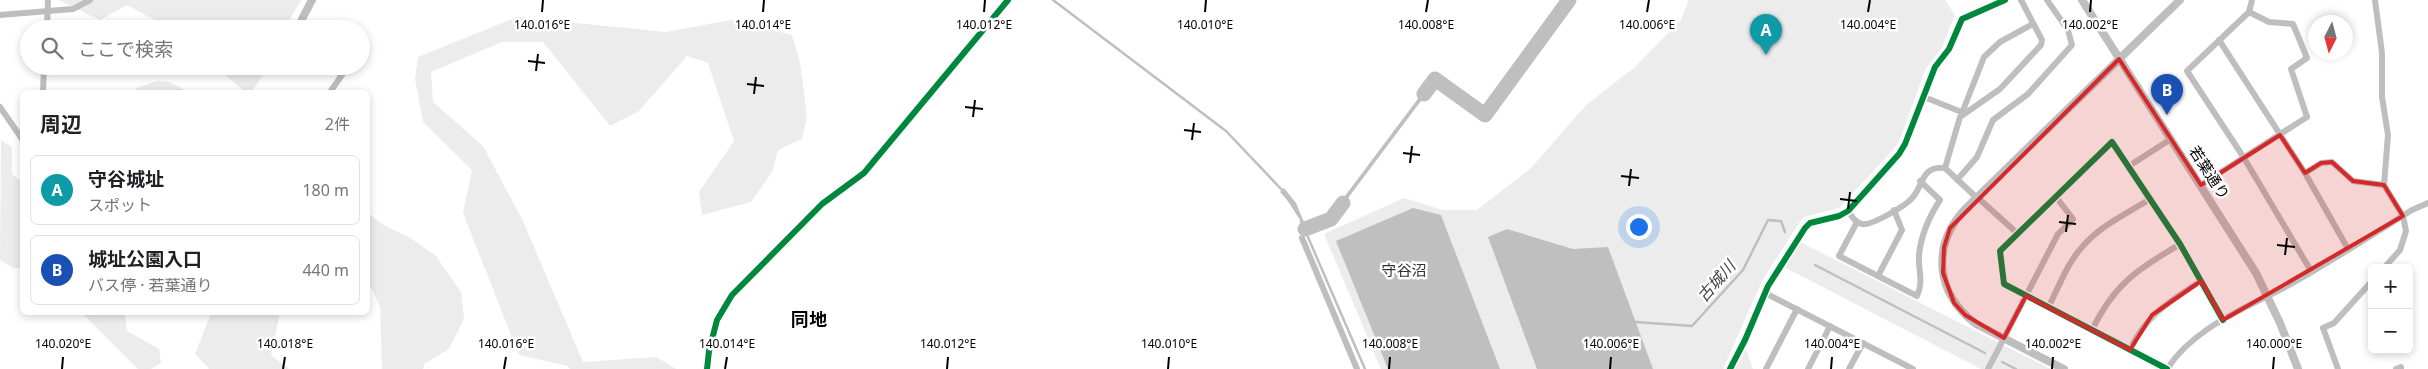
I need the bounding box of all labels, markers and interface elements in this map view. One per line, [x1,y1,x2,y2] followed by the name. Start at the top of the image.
[1750,14,1782,55] pin: A
[2308,15,2353,60] north arrow
[514,16,570,33] text: 140.016°E
[735,16,791,33] text: 140.014°E
[956,16,1012,33] text: 140.012°E
[1177,16,1233,33] text: 140.010°E
[1398,16,1454,33] text: 140.008°E
[1619,16,1675,33] text: 140.006°E
[1840,16,1896,33] text: 140.004°E
[2062,16,2118,33] text: 140.002°E
[20,20,370,75] search box
[38,34,66,62] icon: search
[78,36,173,62] text: ここで検索
[2151,74,2183,115] pin: B
[40,110,82,138] text: 周辺
[325,113,350,135] text: 2件
[2185,142,2235,203] street label: 若葉通り
[88,166,164,192] text: 守谷城址
[51,179,63,201] text: A
[302,179,349,201] text: 180 m
[88,194,152,216] text: スポット
[1626,214,1652,240] your location
[88,246,202,272] text: 城址公園入口
[1692,254,1741,306] water label: 古城川
[52,259,62,281] text: B
[302,259,349,281] text: 440 m
[1381,260,1427,280] park label: 守谷沼
[2368,264,2413,354] map controls
[2368,264,2413,309] button: +
[88,274,213,296] text: バス停 · 若葉通り
[791,307,827,331] district label: 同地
[2368,309,2413,354] button: −
[35,335,91,352] text: 140.020°E
[257,335,313,352] text: 140.018°E
[478,335,534,352] text: 140.016°E
[699,335,755,352] text: 140.014°E
[920,335,976,352] text: 140.012°E
[1141,335,1197,352] text: 140.010°E
[1362,335,1418,352] text: 140.008°E
[1583,335,1639,352] text: 140.006°E
[1804,335,1860,352] text: 140.004°E
[2025,335,2081,352] text: 140.002°E
[2246,335,2302,352] text: 140.000°E

